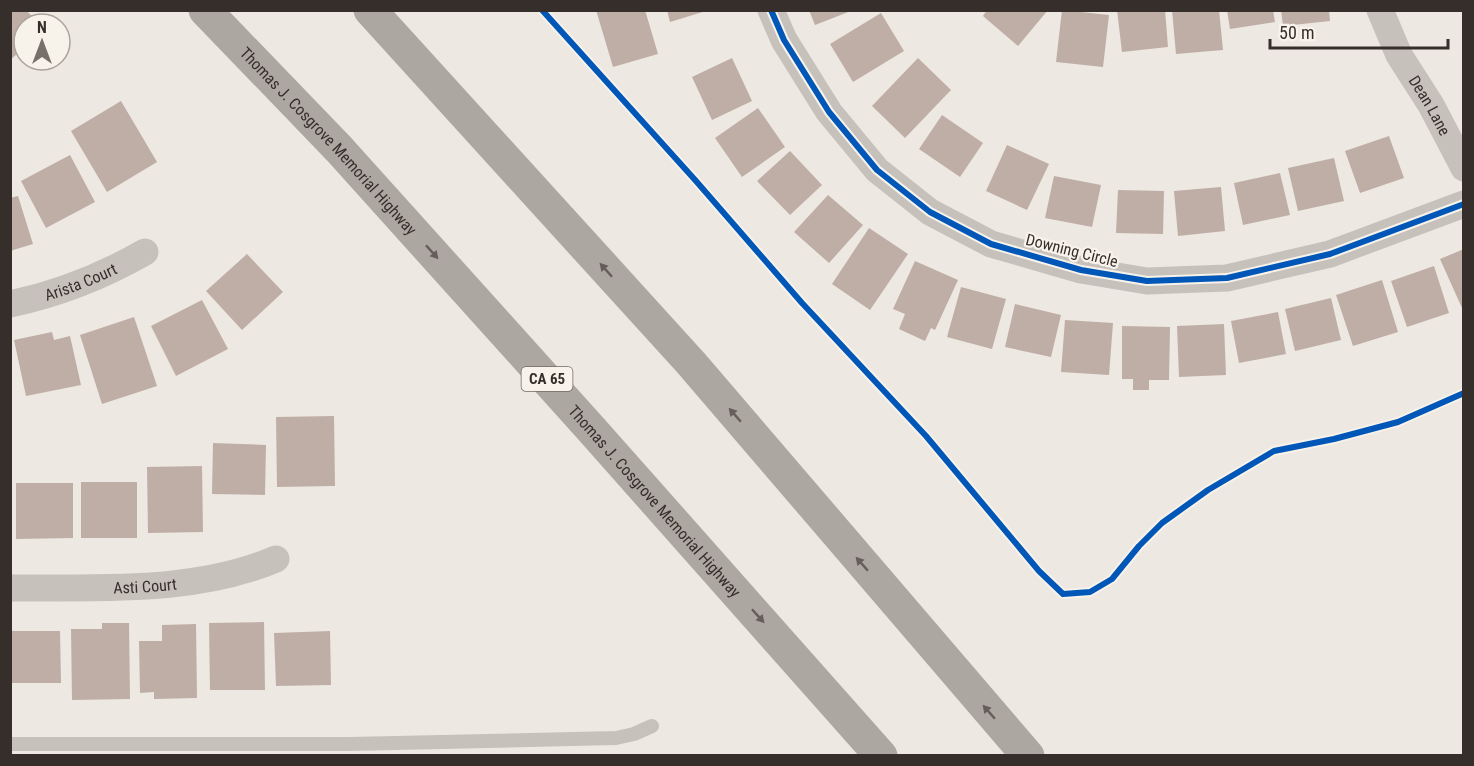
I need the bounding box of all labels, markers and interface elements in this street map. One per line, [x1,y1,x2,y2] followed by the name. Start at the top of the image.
[12,12,72,72] north arrow
[1270,12,1448,50] scale bar
[37,18,47,37] text: N
[1279,22,1314,43] text: 50 m
[236,43,421,239] street label: Thomas J. Cosgrove Memorial Highway
[1405,72,1454,139] street label: Dean Lane
[1024,230,1120,271] street label: Downing Circle
[425,244,438,259] one-way arrow
[42,259,120,305] street label: Arista Court
[600,263,613,278] one-way arrow
[522,367,572,391] road number: CA 65
[564,401,745,601] street label: Thomas J. Cosgrove Memorial Highway
[729,408,742,423] one-way arrow
[856,557,869,572] one-way arrow
[113,575,178,598] street label: Asti Court
[751,609,765,624] one-way arrow
[982,704,996,719] one-way arrow

